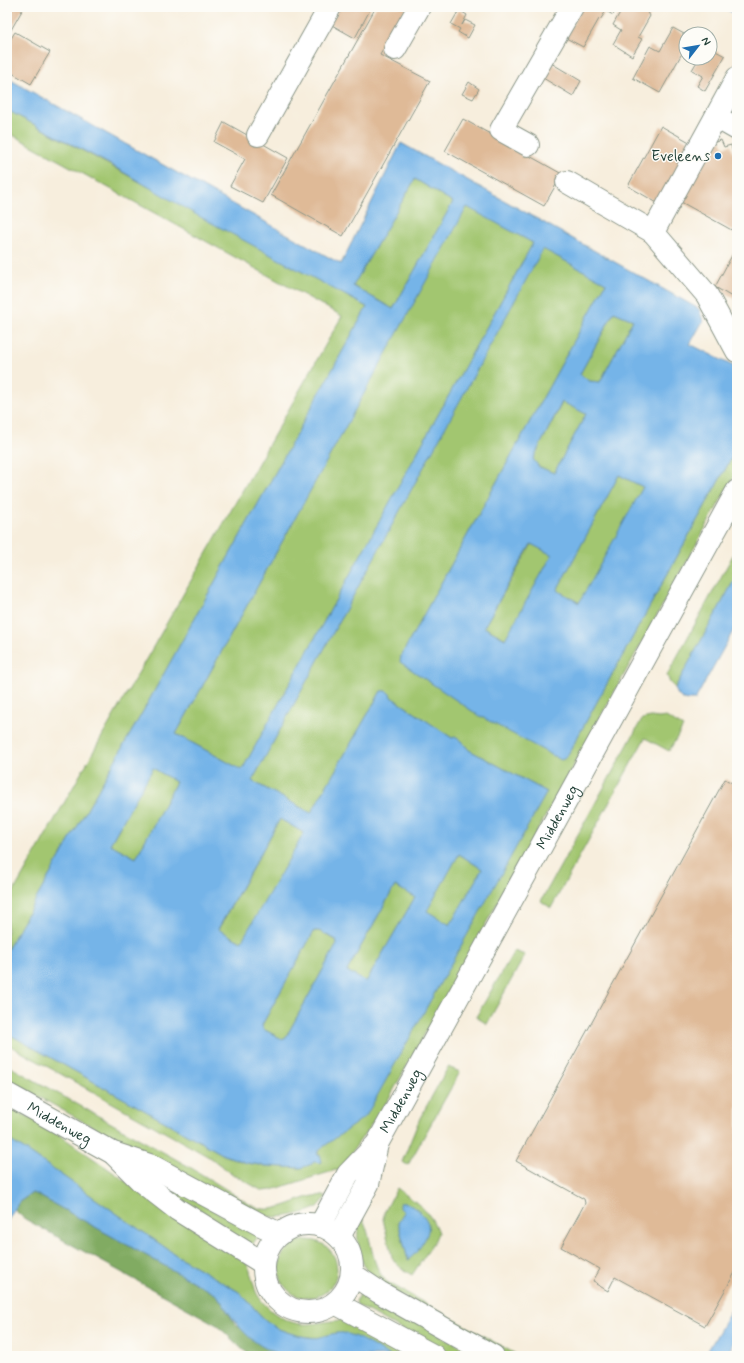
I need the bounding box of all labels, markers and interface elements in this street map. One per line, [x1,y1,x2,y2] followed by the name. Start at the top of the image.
[678,26,718,66] north arrow
[698,35,714,48] text: N
[651,147,710,167] place label: Eveleens
[713,151,723,161] marker: Eveleens
[532,782,585,854] street label: Middenweg
[376,1066,428,1137] street label: Middenweg
[23,1098,95,1151] street label: Middenweg

